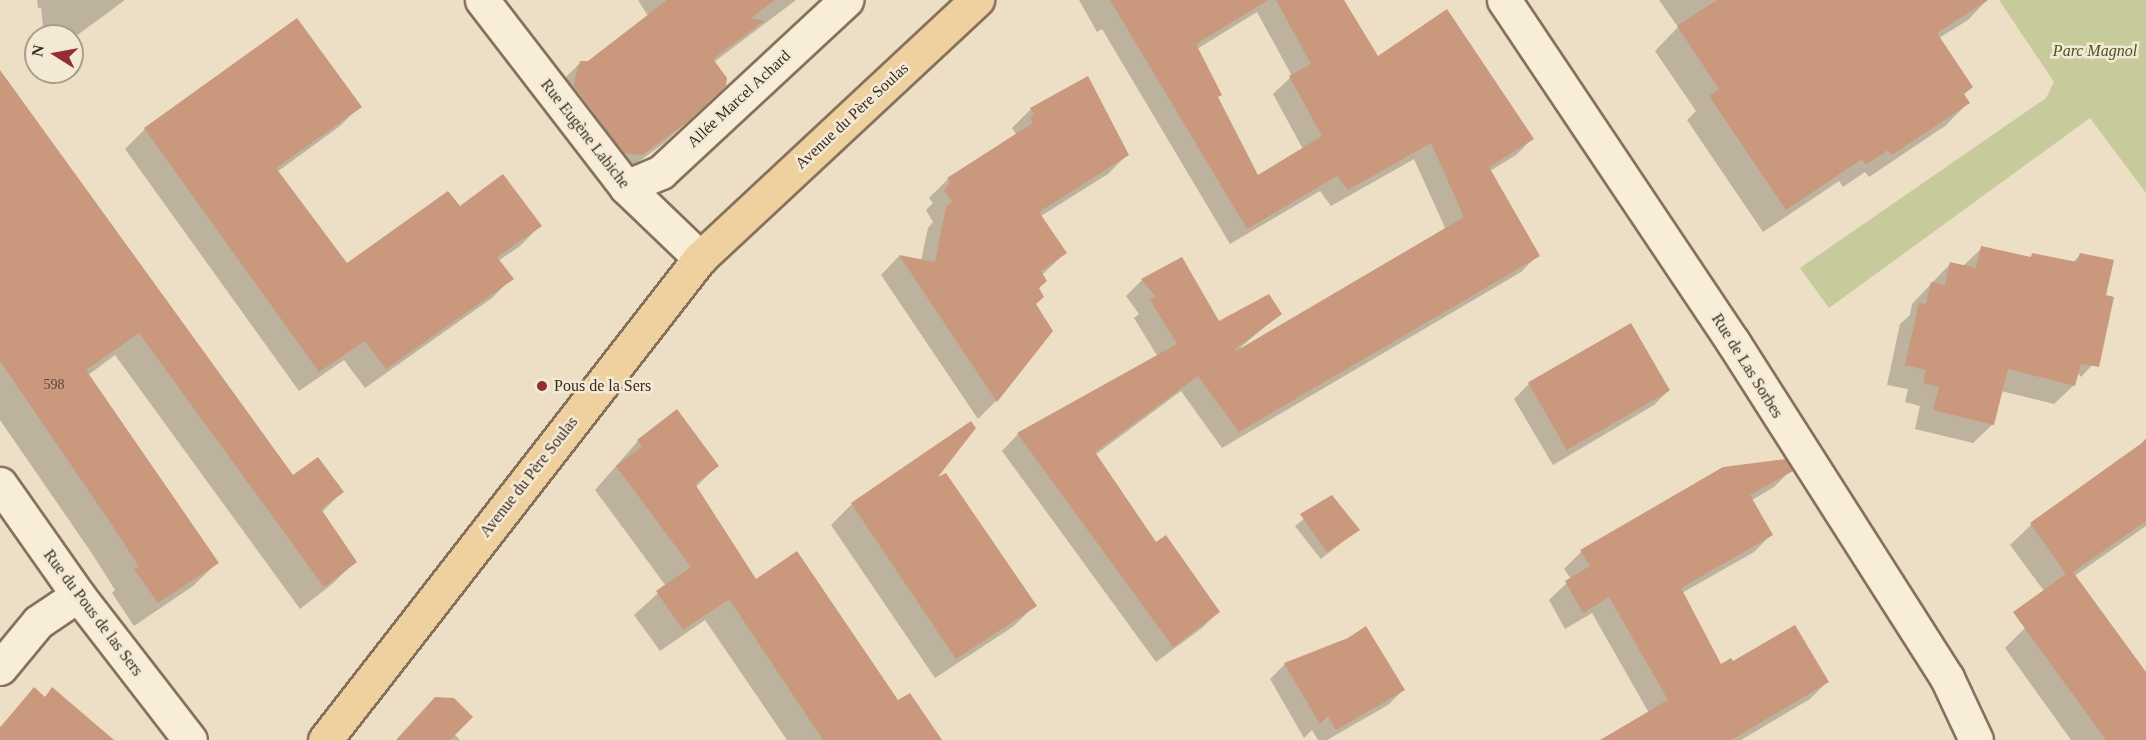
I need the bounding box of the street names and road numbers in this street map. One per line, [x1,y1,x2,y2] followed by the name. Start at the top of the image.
[683,46,795,152] street label: Allée Marcel Achard
[791,59,913,173] street label: Avenue du Père Soulas
[536,76,634,192] street label: Rue Eugène Labiche
[1707,310,1787,422] street label: Rue de Las Sorbes
[476,413,582,541] street label: Avenue du Père Soulas
[39,546,147,680] street label: Rue du Pous de las Sers

